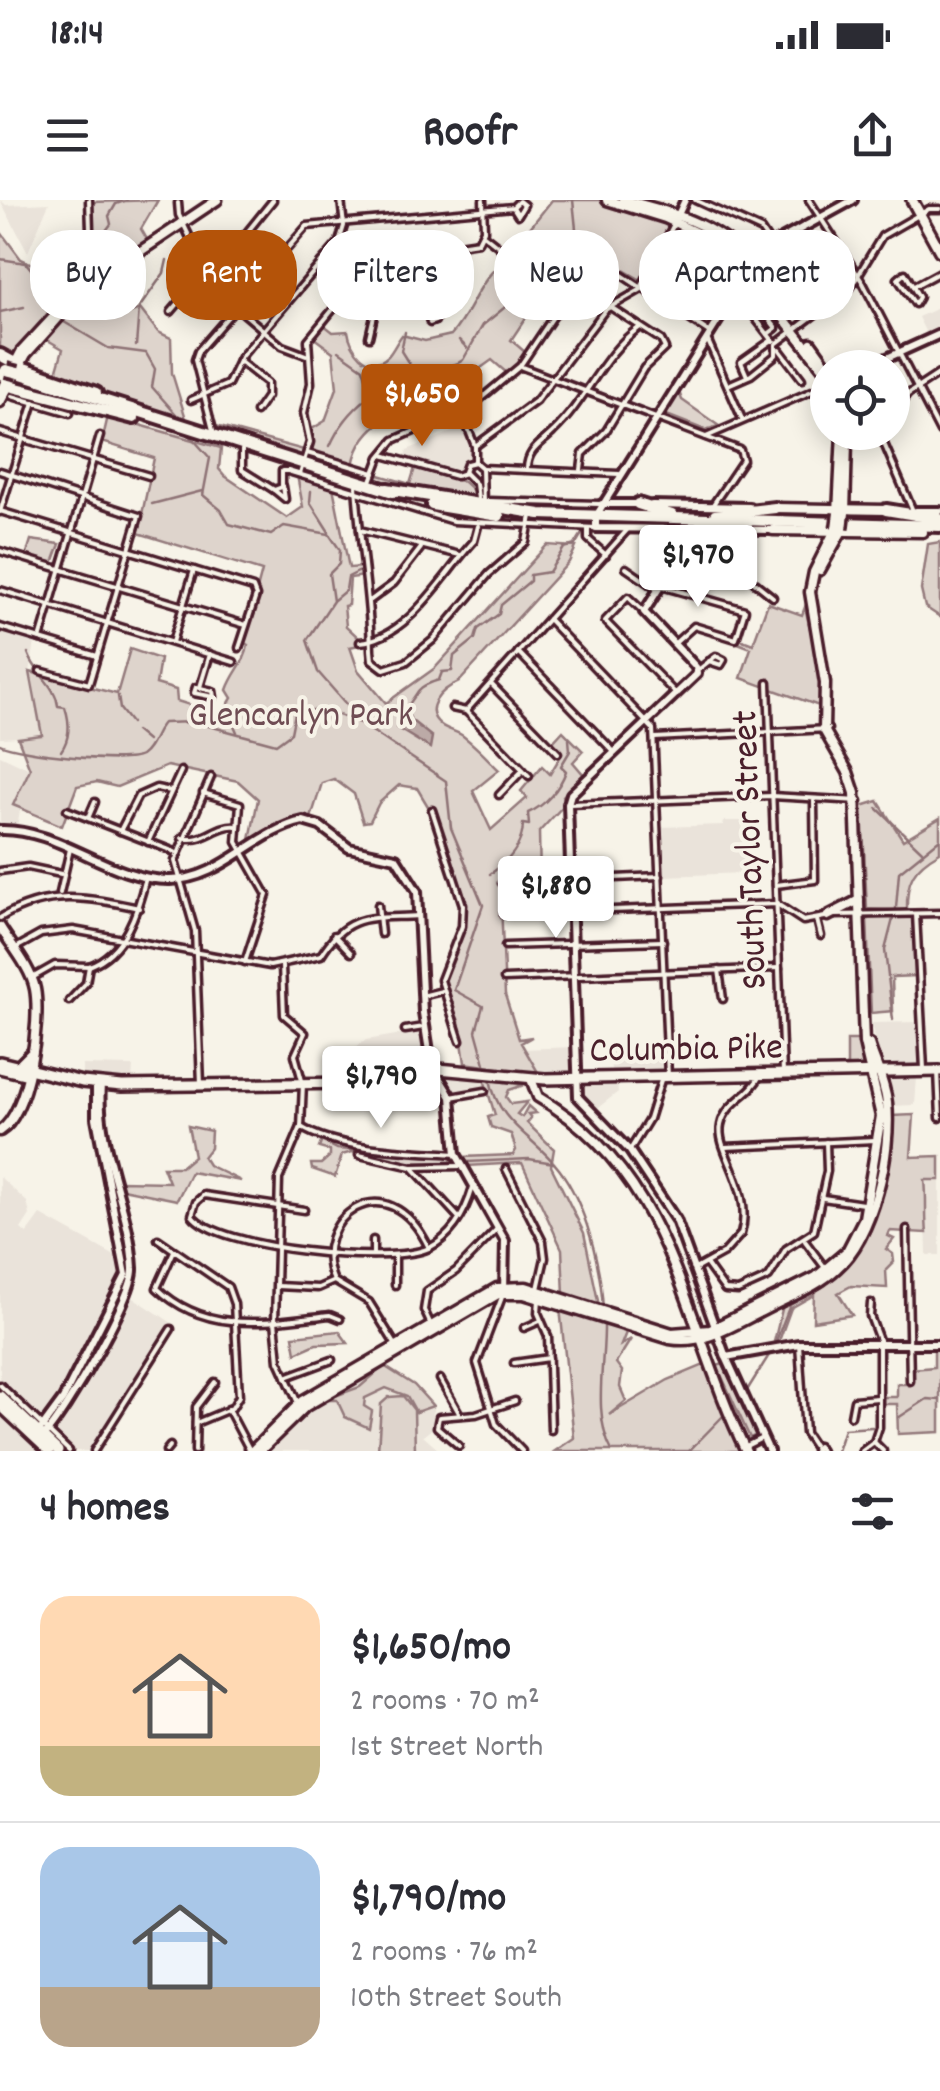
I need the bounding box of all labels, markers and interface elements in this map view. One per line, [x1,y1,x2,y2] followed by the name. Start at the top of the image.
[50,8,104,63] text: 18:14
[423,103,517,167] text: Roofr
[40,108,95,163] icon: menu
[845,108,900,163] icon: share
[30,230,146,320] chip: Buy
[166,230,297,320] chip: Rent
[317,230,474,320] chip: Filters
[494,230,619,320] chip: New
[639,230,855,320] chip: Apartment
[810,350,910,450] map controls
[810,350,910,450] button: locate
[341,364,503,449] pin: $1,650
[383,373,461,419] text: $1,650
[617,525,779,610] pin: $1,970
[661,534,735,580] text: $1,970
[188,690,414,745] park label: Glencarlyn Park
[720,709,785,991] street label: South Taylor Street
[475,856,637,941] pin: $1,880
[520,865,592,911] text: $1,880
[589,1022,783,1081] street label: Columbia Pike
[300,1046,462,1131] pin: $1,790
[344,1055,418,1101] text: $1,790
[40,1481,170,1541] text: 4 homes
[845,1484,900,1539] icon: filters
[350,1620,511,1680] text: $1,650/mo
[120,1636,240,1756] icon: home
[350,1680,540,1726] text: 2 rooms · 70 m²
[350,1726,543,1772] text: 1st Street North
[350,1871,506,1931] text: $1,790/mo
[120,1887,240,2007] icon: home
[350,1931,538,1977] text: 2 rooms · 76 m²
[350,1977,562,2023] text: 10th Street South

